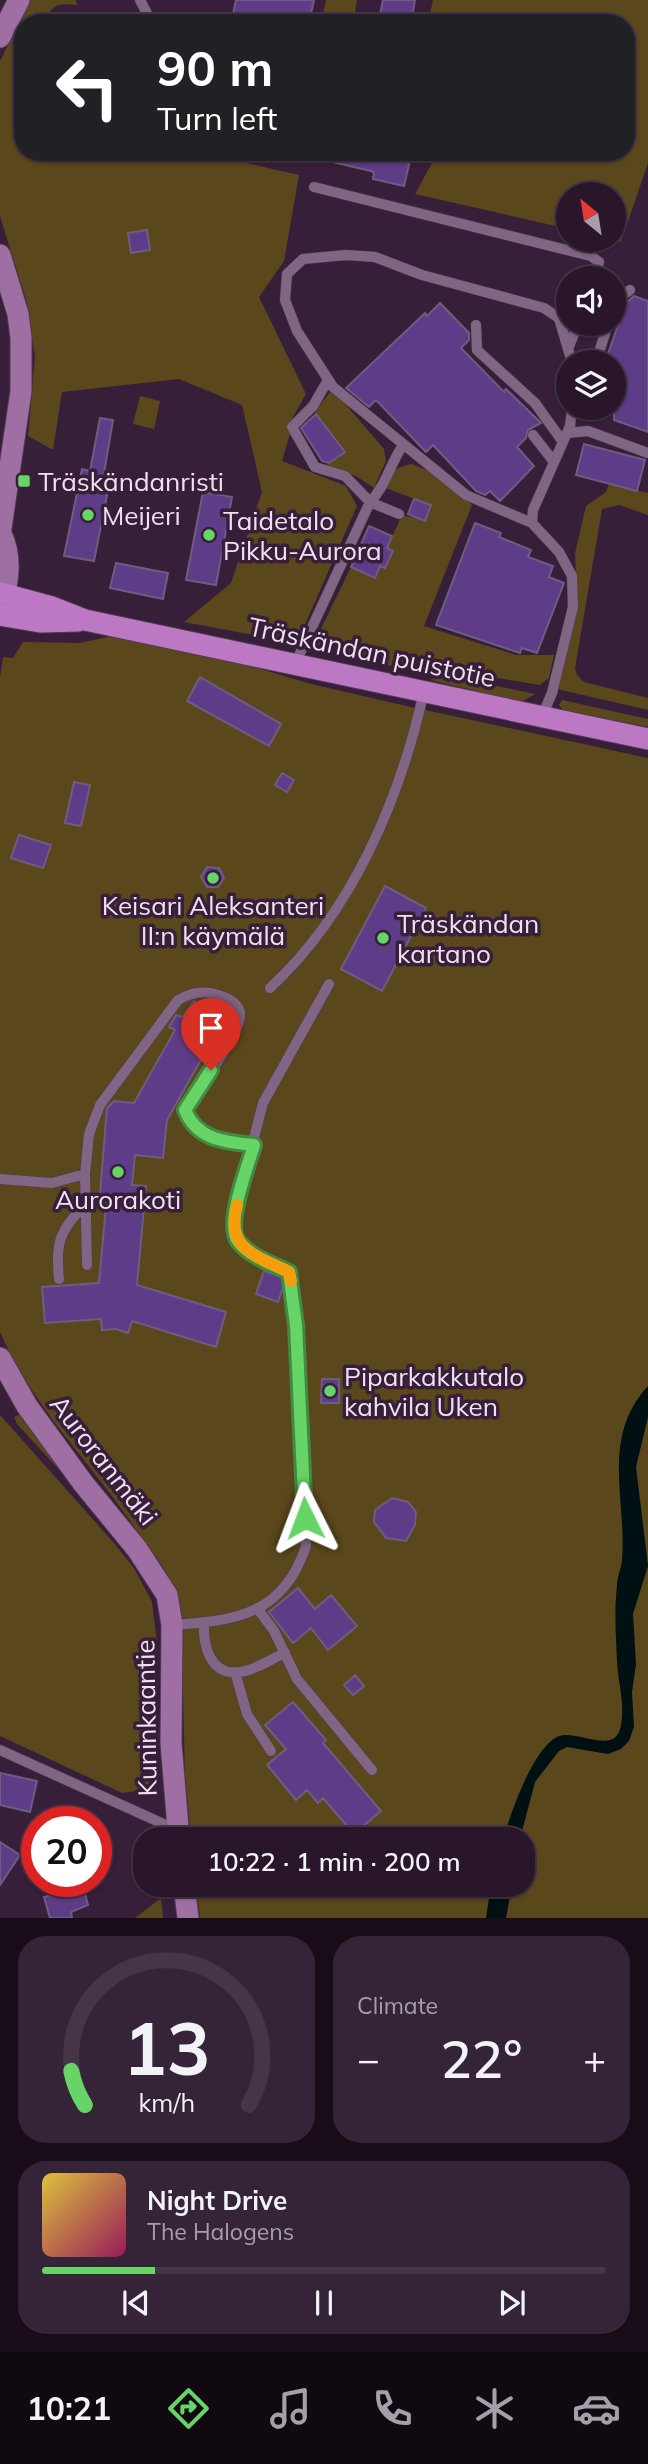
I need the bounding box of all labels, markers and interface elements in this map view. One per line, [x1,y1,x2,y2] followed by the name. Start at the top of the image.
[157,37,273,98] text: 90 m
[42,42,133,133] icon: left
[157,98,277,138] text: Turn left
[556,182,626,252] north arrow
[556,182,626,420] map controls
[556,266,626,336] button: sound
[556,350,626,420] button: layers
[38,465,224,498] place label: Träskändanristi
[16,473,32,489] marker: Träskändanristi
[102,499,181,532] place label: Meijeri
[223,504,382,567] place label: Taidetalo Pikku-Aurora
[80,507,96,523] marker: Meijeri
[201,527,217,543] marker: Taidetalo Pikku-Aurora
[245,610,499,694] street label: Träskändan puistotie
[205,870,221,886] marker: Keisari Aleksanteri II:n käymälä
[102,889,324,952] place label: Keisari Aleksanteri II:n käymälä
[397,907,539,970] place label: Träskändan kartano
[375,930,391,946] marker: Träskändan kartano
[181,998,241,1070] pin
[192,1009,230,1047] icon: arrive
[110,1164,126,1180] marker: Aurorakoti
[55,1183,181,1216] place label: Aurorakoti
[344,1360,524,1423] place label: Piparkakkutalo kahvila Uken
[322,1383,338,1399] marker: Piparkakkutalo kahvila Uken
[43,1388,165,1532] street label: Auroranmäki
[268,1481,342,1555] position arrow
[128,1639,164,1797] street label: Kuninkaantie
[21,1806,112,1897] speed limit sign: 20
[207,1845,461,1878] text: 10:22 · 1 min · 200 m
[357,1991,438,2020] text: Climate
[123,2003,210,2094] text: 13
[441,2026,522,2091] text: 22°
[357,2035,380,2083] text: −
[583,2035,606,2083] text: +
[138,2087,195,2118] text: km/h
[147,2184,287,2217] text: Night Drive
[147,2217,294,2246] text: The Halogens
[117,2284,155,2322] icon: previous
[305,2284,343,2322] icon: pause
[493,2284,531,2322] icon: next
[164,2384,213,2433] icon: directions
[266,2384,315,2433] icon: music
[368,2384,417,2433] icon: phone
[470,2384,519,2433] icon: climate
[572,2384,621,2433] icon: car
[27,2388,111,2428] text: 10:21

